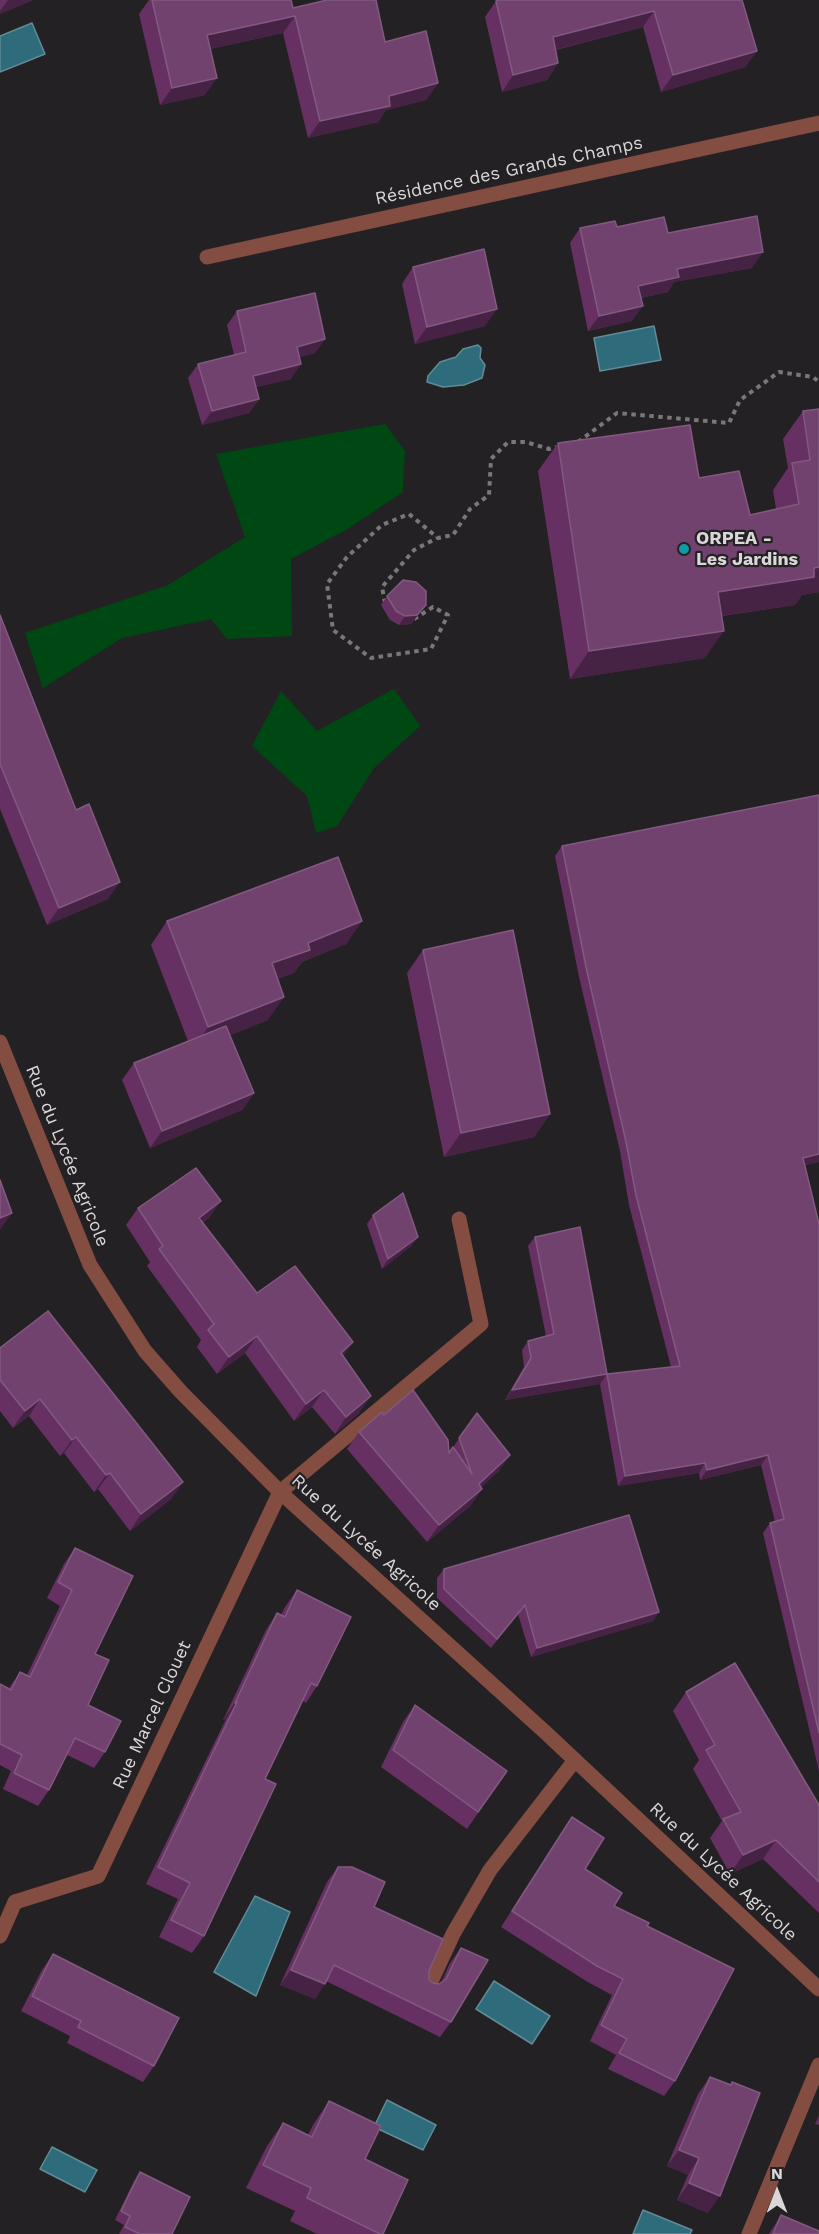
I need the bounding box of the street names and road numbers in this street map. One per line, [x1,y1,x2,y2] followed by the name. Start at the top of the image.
[373,132,645,210] street label: Résidence des Grands Champs
[21,1062,113,1250] street label: Rue du Lycée Agricole
[287,1470,445,1616] street label: Rue du Lycée Agricole
[108,1637,196,1793] street label: Rue Marcel Clouet
[645,1798,801,1946] street label: Rue du Lycée Agricole

